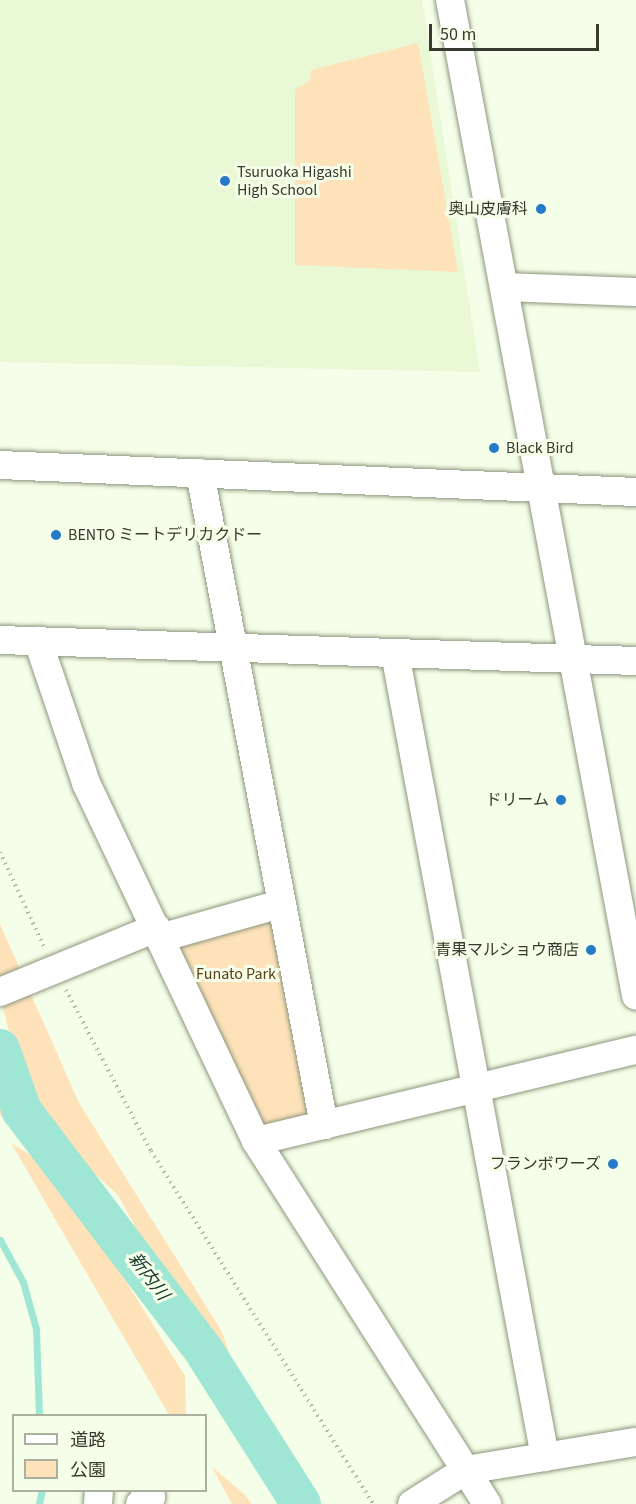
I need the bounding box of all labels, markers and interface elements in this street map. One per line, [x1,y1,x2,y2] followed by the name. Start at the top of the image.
[432,12,602,50] scale bar
[440,22,476,47] text: 50 m
[237,162,352,200] place label: Tsuruoka Higashi High School
[218,174,232,188] marker: Tsuruoka Higashi High School
[448,199,528,219] place label: 奥山皮膚科
[532,200,550,218] marker: 奥山皮膚科
[506,438,574,458] place label: Black Bird
[487,441,501,455] marker: Black Bird
[68,525,262,545] place label: BENTO ミートデリカクドー
[49,528,63,542] marker: BENTO ミートデリカクドー
[485,790,549,810] place label: ドリーム
[554,793,568,807] marker: ドリーム
[435,940,579,960] place label: 青果マルショウ商店
[584,943,598,957] marker: 青果マルショウ商店
[196,964,276,984] park label: Funato Park
[489,1154,601,1174] place label: フランボワーズ
[606,1157,620,1171] marker: フランボワーズ
[123,1249,173,1305] water label: 新内川
[12,1414,207,1492] legend
[70,1428,106,1453] text: 道路
[70,1458,106,1483] text: 公園

